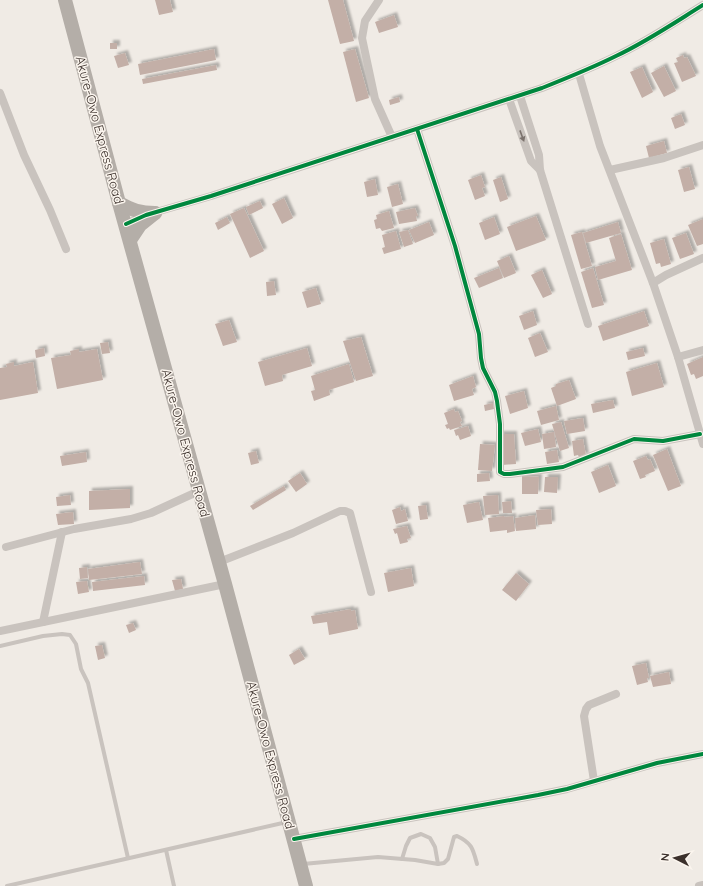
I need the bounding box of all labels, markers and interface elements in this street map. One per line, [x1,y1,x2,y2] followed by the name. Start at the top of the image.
[73,54,127,206] street label: Akure-Owo Express Road
[519,131,525,143] one-way arrow
[159,367,213,519] street label: Akure-Owo Express Road
[244,679,298,831] street label: Akure-Owo Express Road
[655,838,695,878] north arrow
[658,852,672,862] text: N

